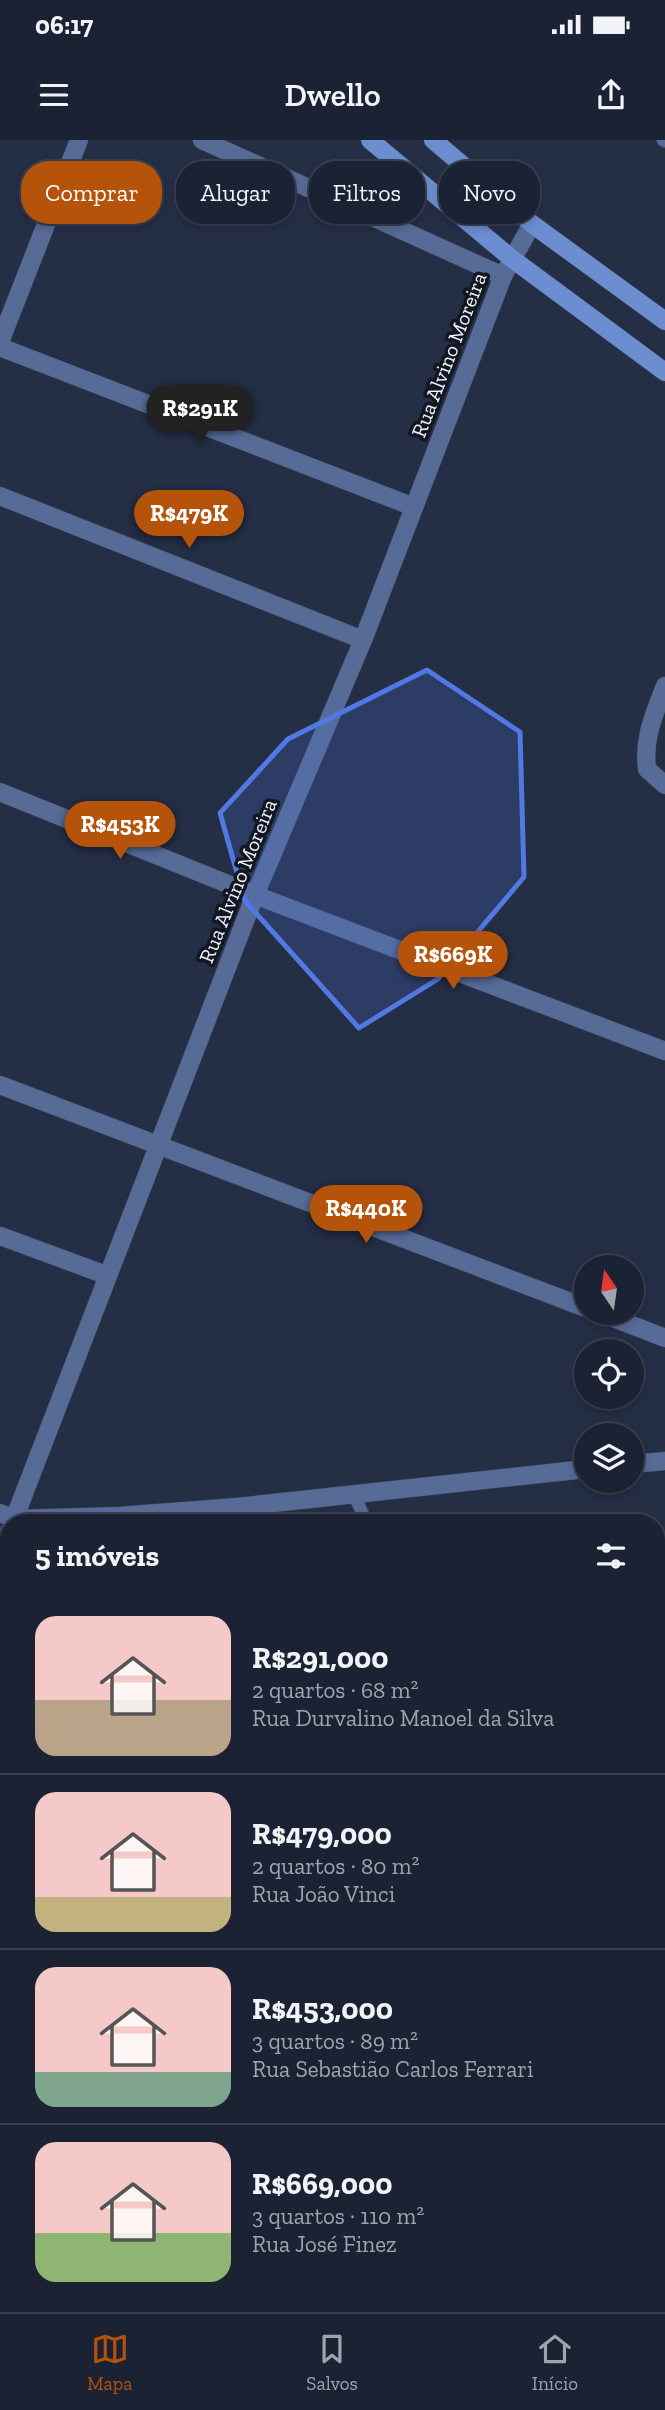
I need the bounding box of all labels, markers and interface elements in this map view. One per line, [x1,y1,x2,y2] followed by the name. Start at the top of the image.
[35,9,93,41] text: 06:17
[35,76,73,114] icon: menu
[284,76,381,114] text: Dwello
[592,76,630,114] icon: share
[21,161,162,224] chip: Comprar
[176,161,295,224] chip: Alugar
[309,161,425,224] chip: Filtros
[439,161,540,224] chip: Novo
[406,269,491,441] street label: Rua Alvino Moreira
[143,386,257,445] pin: R$291K
[162,394,238,422] text: R$291K
[132,490,246,550] pin: R$479K
[150,499,228,527] text: R$479K
[193,795,282,966] street label: Rua Alvino Moreira
[63,802,177,861] pin: R$453K
[81,810,159,838] text: R$453K
[396,932,510,991] pin: R$669K
[414,940,492,968] text: R$669K
[309,1186,423,1245] pin: R$440K
[326,1194,406,1222] text: R$440K
[574,1255,644,1325] north arrow
[574,1255,644,1493] map controls
[574,1339,644,1409] button: locate
[574,1423,644,1493] button: layers
[592,1537,630,1575] icon: filters
[35,1538,159,1574] text: 5 imóveis
[252,1640,389,1676] text: R$291,000
[91,1644,175,1728] icon: home
[252,1676,419,1704] text: 2 quartos · 68 m²
[252,1704,554,1732] text: Rua Durvalino Manoel da Silva
[252,1816,392,1852] text: R$479,000
[91,1820,175,1904] icon: home
[252,1852,420,1880] text: 2 quartos · 80 m²
[252,1880,395,1908] text: Rua João Vinci
[252,1991,393,2027] text: R$453,000
[91,1995,175,2079] icon: home
[252,2027,418,2055] text: 3 quartos · 89 m²
[252,2055,533,2083] text: Rua Sebastião Carlos Ferrari
[252,2166,393,2202] text: R$669,000
[91,2170,175,2254] icon: home
[252,2202,424,2230] text: 3 quartos · 110 m²
[252,2230,397,2258] text: Rua José Finez
[87,2330,132,2395] tab: Mapa
[306,2330,358,2395] tab: Salvos
[532,2330,578,2395] tab: Início

